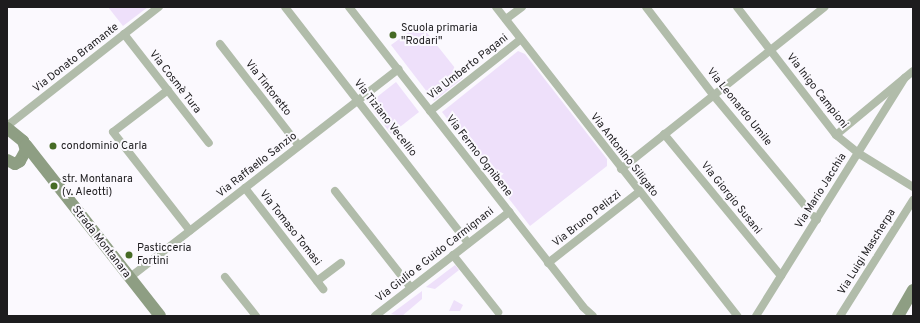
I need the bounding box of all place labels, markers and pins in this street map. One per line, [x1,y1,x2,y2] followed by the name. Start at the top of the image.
[401,22,478,48] place label: Scuola primaria "Rodari"
[388,30,398,40] marker: Scuola primaria "Rodari"
[61,139,147,153] place label: condominio Carla
[48,141,58,151] marker: condominio Carla
[62,173,133,199] place label: str. Montanara (v. Aleotti)
[49,181,59,191] marker: str. Montanara (v. Aleotti)
[137,242,191,268] place label: Pasticceria Fortini
[124,250,134,260] marker: Pasticceria Fortini

